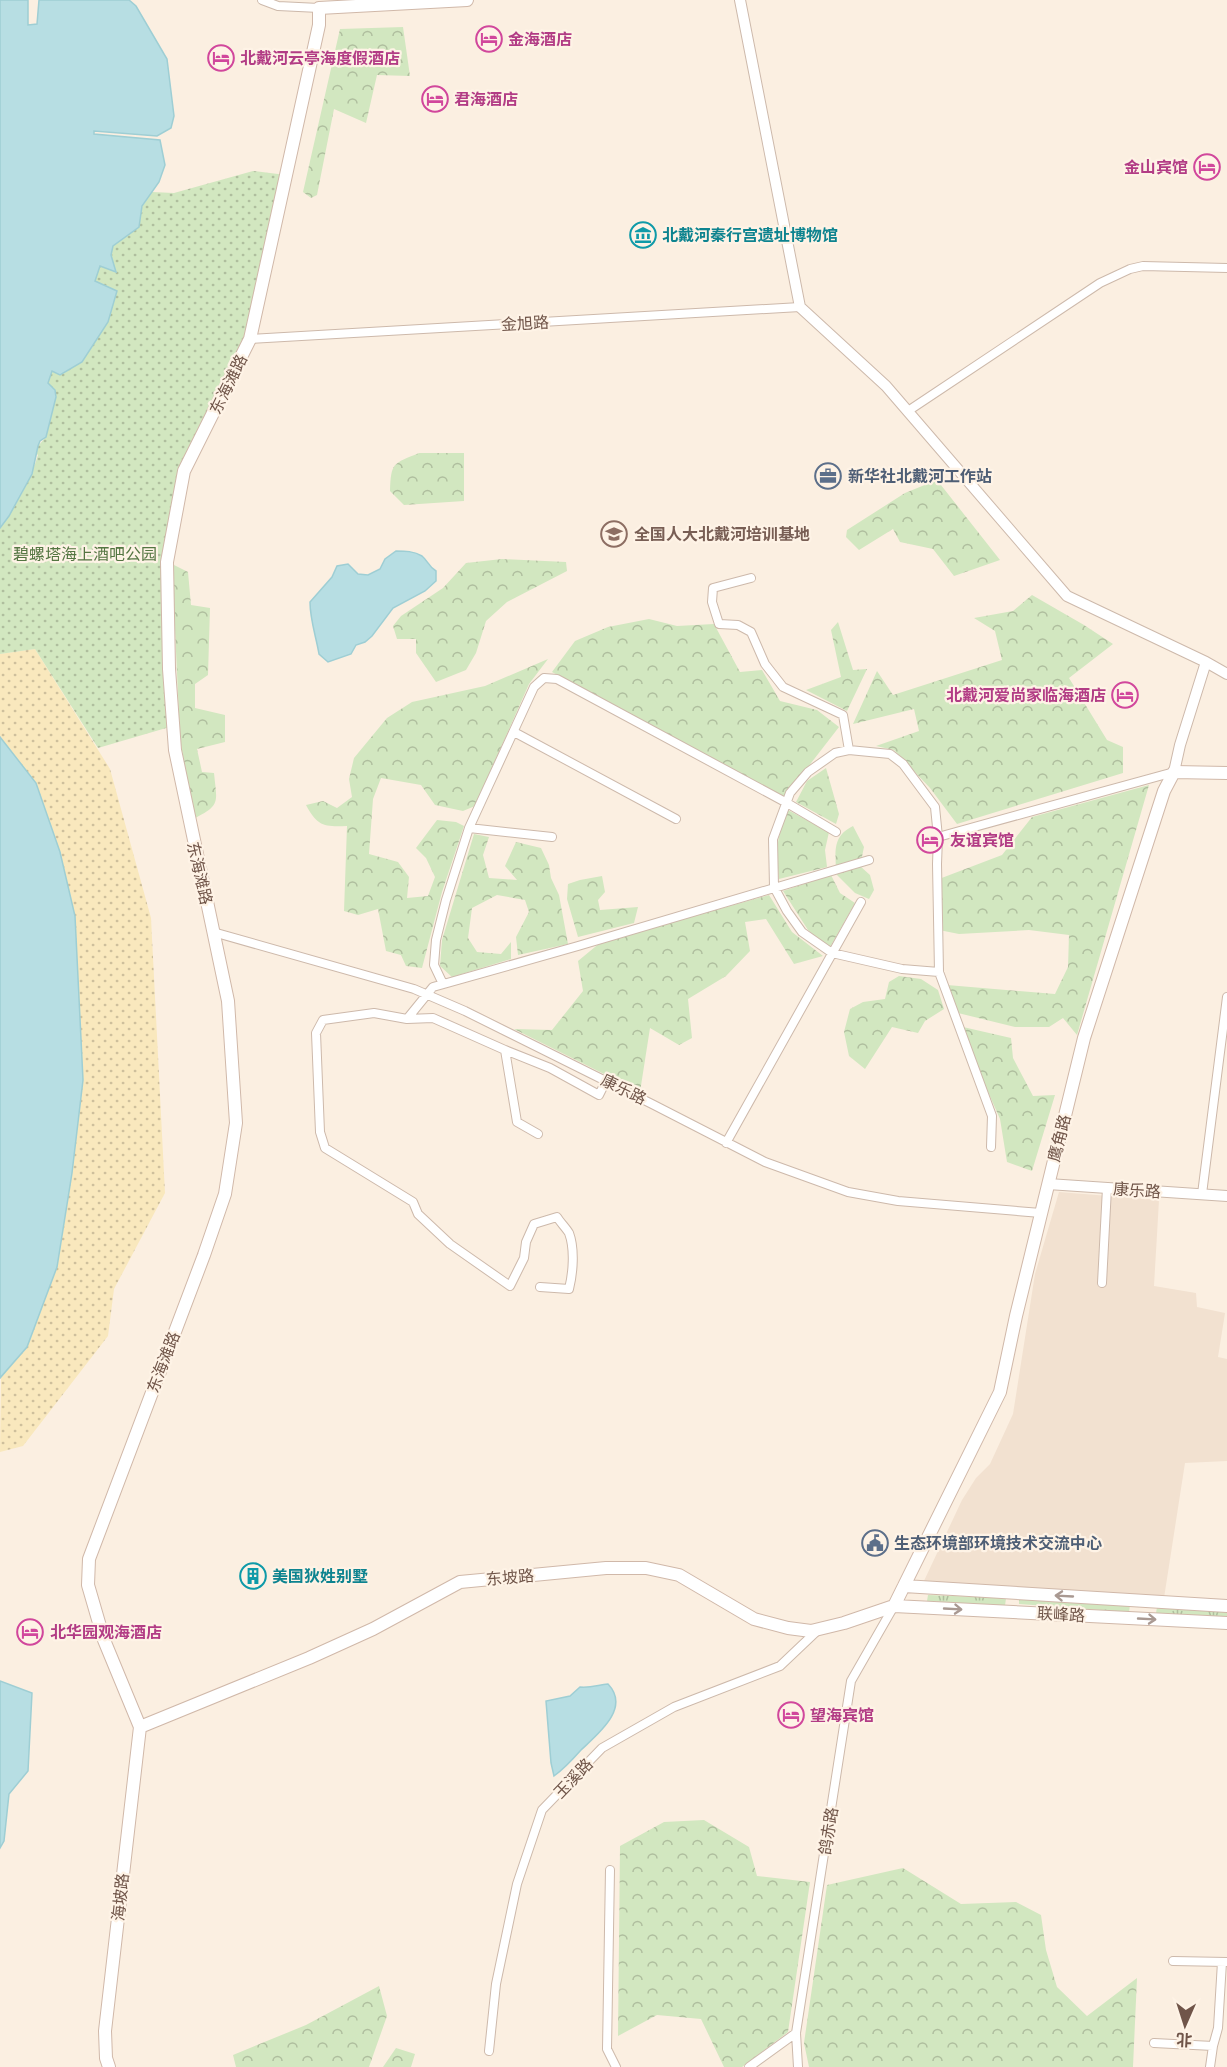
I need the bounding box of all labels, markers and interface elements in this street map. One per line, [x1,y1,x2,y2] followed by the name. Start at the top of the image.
[474,24,504,54] hotel icon: 金海酒店
[508,29,572,49] place label: 金海酒店
[206,43,236,73] hotel icon: 北戴河云亭海度假酒店
[240,48,400,68] place label: 北戴河云亭海度假酒店
[420,84,450,114] hotel icon: 君海酒店
[454,89,518,109] place label: 君海酒店
[1192,152,1222,182] hotel icon: 金山宾馆
[1124,157,1188,177] place label: 金山宾馆
[628,220,658,250] museum icon: 北戴河秦行宫遗址博物馆
[662,225,838,245] place label: 北戴河秦行宫遗址博物馆
[501,312,549,334] street label: 金旭路
[205,351,251,417] street label: 东海滩路
[813,461,843,491] office icon: 新华社北戴河工作站
[848,466,992,486] place label: 新华社北戴河工作站
[599,519,629,549] school or university icon: 全国人大北戴河培训基地
[634,524,810,544] place label: 全国人大北戴河培训基地
[13,544,157,564] park label: 碧螺塔海上酒吧公园
[1110,680,1140,710] hotel icon: 北戴河爱尚家临海酒店
[946,685,1106,705] place label: 北戴河爱尚家临海酒店
[915,825,945,855] hotel icon: 友谊宾馆
[950,830,1014,850] place label: 友谊宾馆
[183,840,217,906] street label: 东海滩路
[598,1069,650,1109] street label: 康乐路
[1043,1112,1075,1164] street label: 鹰角路
[1112,1178,1162,1202] street label: 康乐路
[142,1329,184,1395] street label: 东海滩路
[860,1528,890,1558] public building icon: 生态环境部环境技术交流中心
[894,1533,1102,1553] place label: 生态环境部环境技术交流中心
[238,1561,268,1591] building icon: 美国狄姓别墅
[485,1565,535,1589] street label: 东坡路
[272,1566,368,1586] place label: 美国狄姓别墅
[1054,1591,1074,1602] one-way arrow
[942,1603,962,1614] one-way arrow
[1037,1603,1085,1625] street label: 联峰路
[1137,1613,1157,1624] one-way arrow
[15,1617,45,1647] hotel icon: 北华园观海酒店
[50,1622,162,1642] place label: 北华园观海酒店
[776,1700,806,1730] hotel icon: 望海宾馆
[810,1705,874,1725] place label: 望海宾馆
[549,1754,597,1802] street label: 玉溪路
[814,1806,842,1856] street label: 鸽赤路
[108,1872,132,1922] street label: 海坡路
[1155,1995,1215,2055] north arrow
[1176,2030,1193,2050] text: 北

